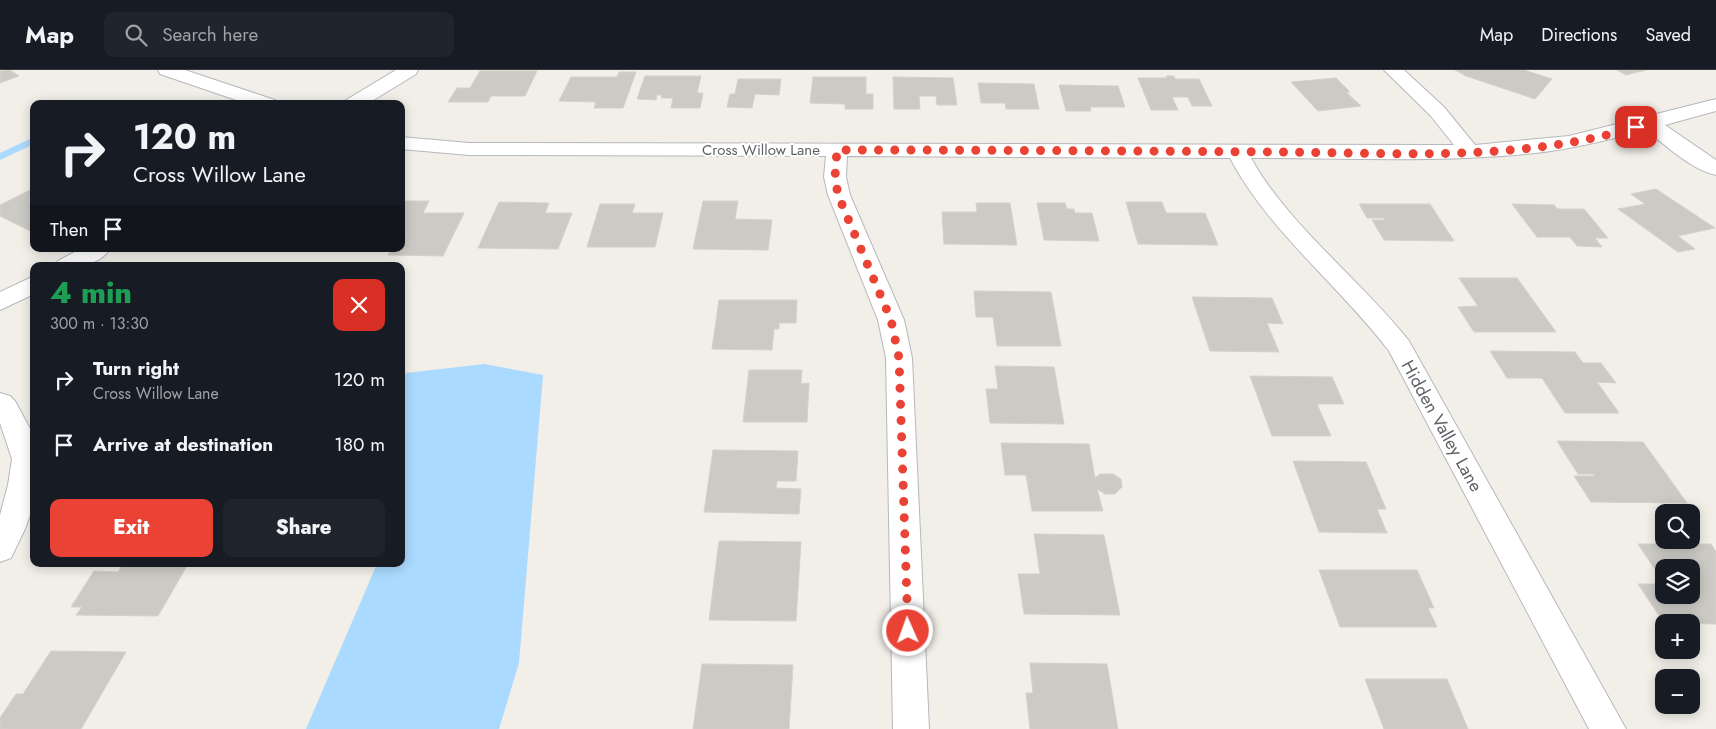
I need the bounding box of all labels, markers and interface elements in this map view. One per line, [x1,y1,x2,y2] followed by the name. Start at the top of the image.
[104,12,454,57] search box
[25,17,74,52] text: Map
[122,21,150,49] icon: search
[162,21,258,48] text: Search here
[1480,22,1513,48] text: Map
[1541,22,1617,48] text: Directions
[1645,22,1691,48] text: Saved
[1615,106,1657,148] pin
[133,112,236,162] text: 120 m
[1622,113,1650,141] icon: arrive
[50,120,115,185] icon: right
[702,139,820,161] street label: Cross Willow Lane
[133,158,306,190] text: Cross Willow Lane
[99,215,127,243] icon: arrive
[50,216,89,243] text: Then
[50,271,132,314] text: 4 min
[333,279,385,331] button: close
[50,312,149,335] text: 300 m · 13:30
[93,355,179,382] text: Turn right
[1395,355,1489,497] street label: Hidden Valley Lane
[50,366,78,394] icon: right
[334,366,385,393] text: 120 m
[93,382,219,405] text: Cross Willow Lane
[50,431,78,459] icon: arrive
[93,431,273,458] text: Arrive at destination
[334,431,385,458] text: 180 m
[50,499,213,557] button: Exit
[223,499,385,557] button: Share
[1655,504,1700,714] map controls
[1655,504,1700,549] button: search
[1655,559,1700,604] button: layers
[881,604,933,656] position arrow
[1655,614,1700,659] button: +
[1655,669,1700,714] button: −

